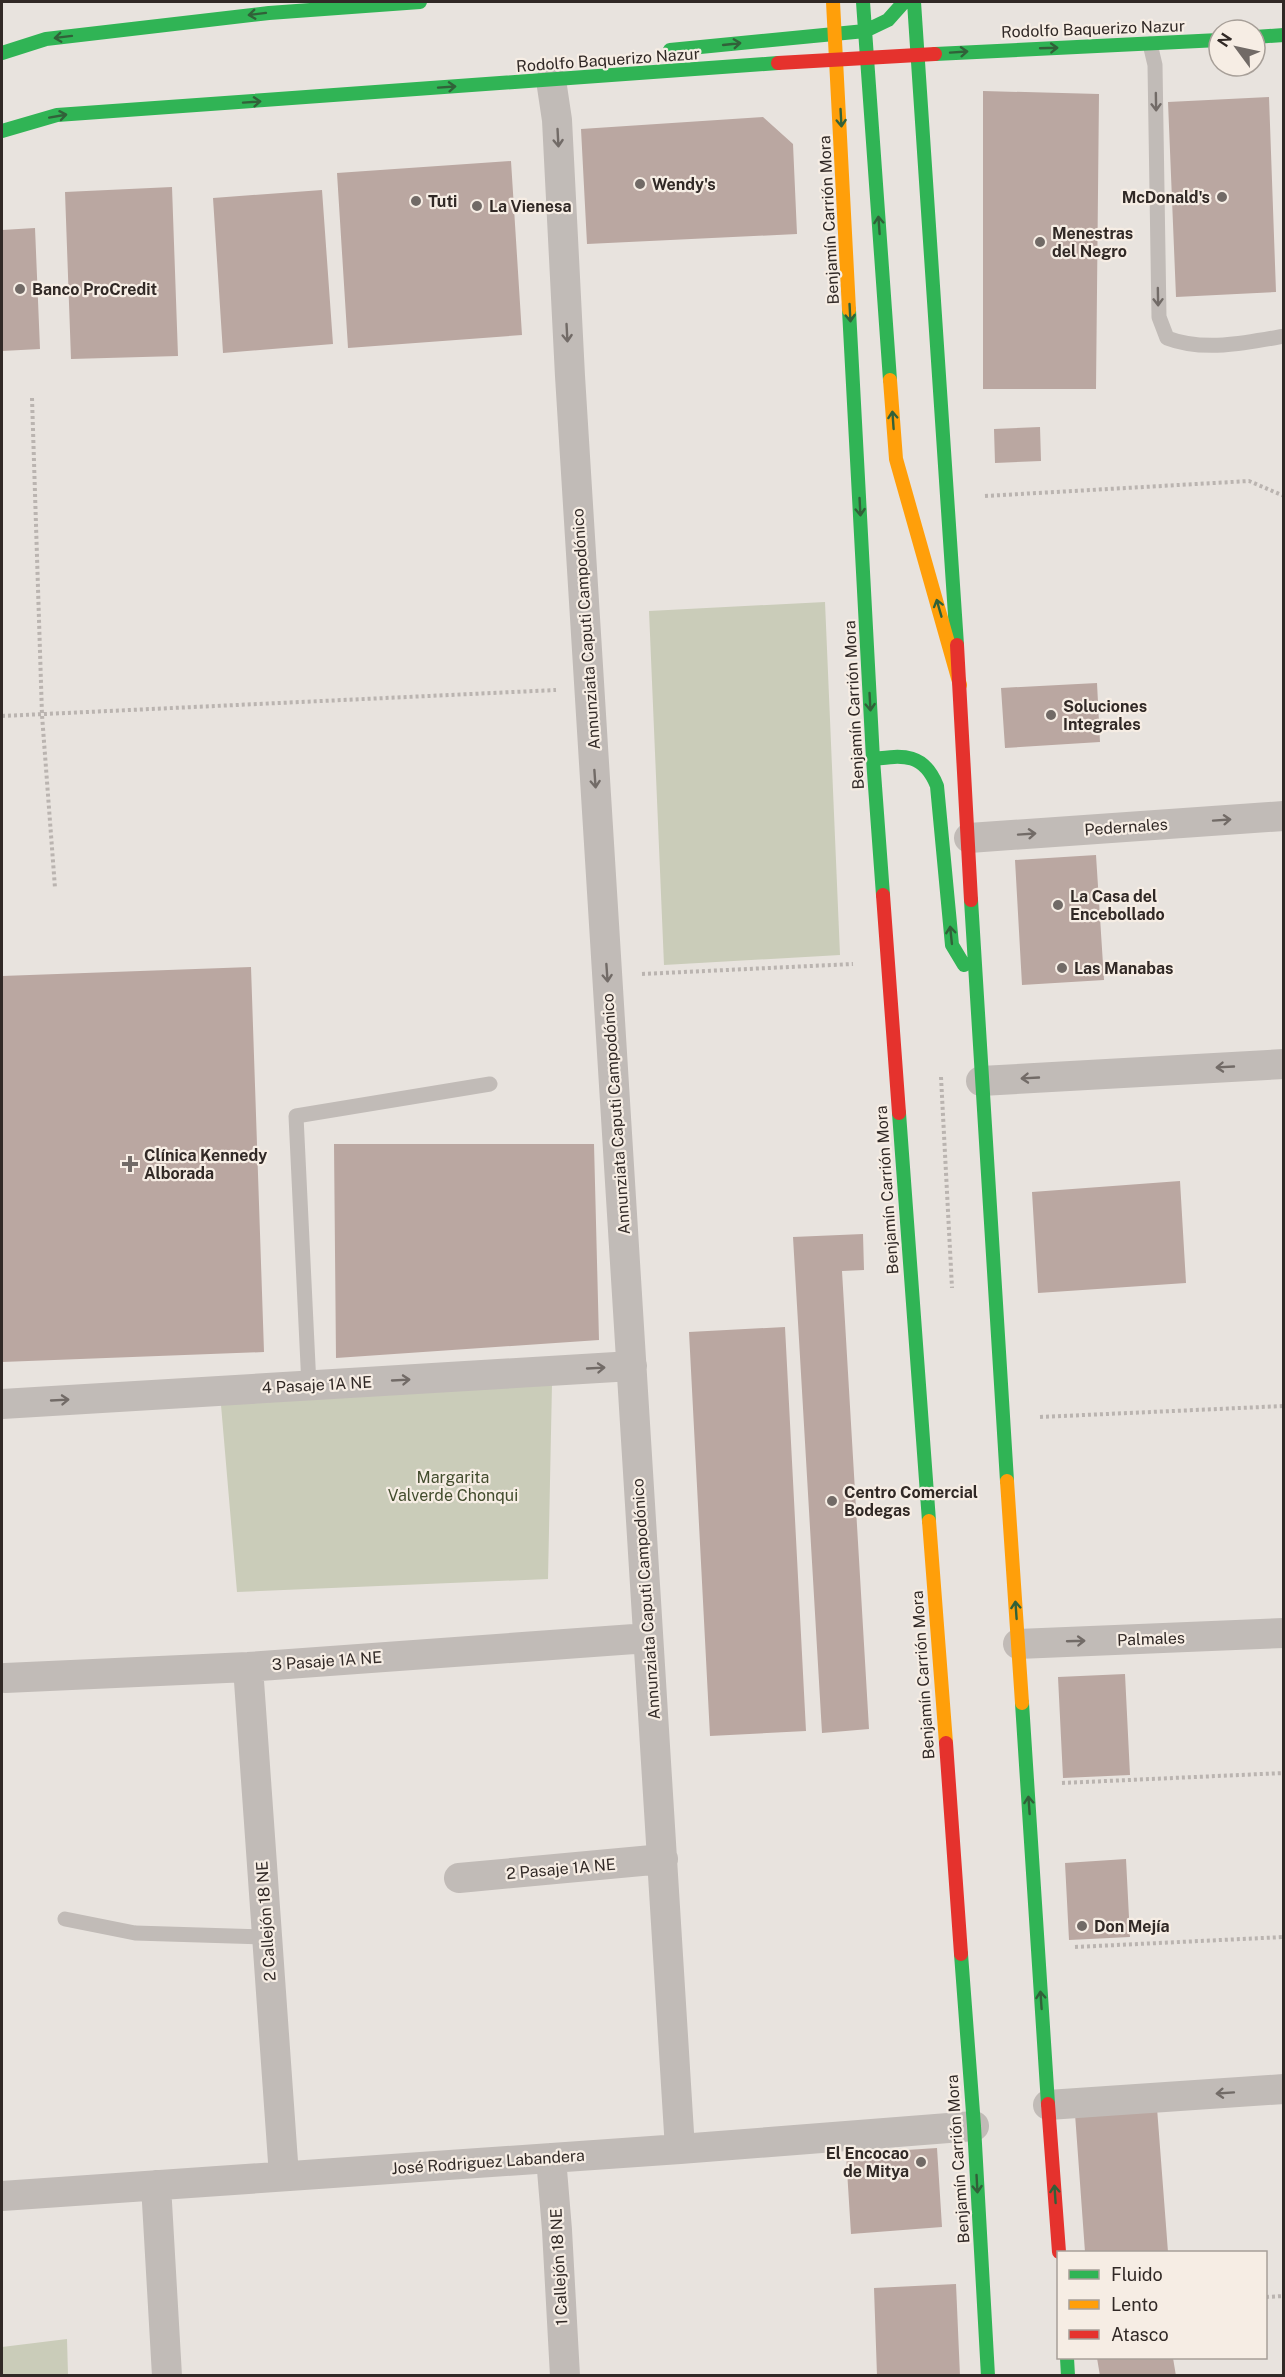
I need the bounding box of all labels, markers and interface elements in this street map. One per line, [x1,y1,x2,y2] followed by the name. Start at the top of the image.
[247,9,267,20] one-way arrow
[1001,16,1185,42] street label: Rodolfo Baquerizo Nazur
[1207,18,1267,78] north arrow
[1213,30,1236,51] text: N
[54,31,73,42] one-way arrow
[722,38,742,49] one-way arrow
[1038,42,1058,53] one-way arrow
[516,44,700,76] street label: Rodolfo Baquerizo Nazur
[948,46,968,57] one-way arrow
[436,82,456,93] one-way arrow
[1150,92,1161,112] one-way arrow
[242,96,262,107] one-way arrow
[835,107,846,127] one-way arrow
[48,111,67,122] one-way arrow
[552,127,563,147] one-way arrow
[815,135,843,305] street label: Benjamín Carrión Mora
[652,175,716,194] place label: Wendy's
[633,177,647,191] marker: Wendy's
[1122,188,1210,207] place label: McDonald's
[1215,190,1229,204] marker: McDonald's
[428,192,457,211] place label: Tuti
[409,194,423,208] marker: Tuti
[489,197,572,216] place label: La Vienesa
[470,199,484,213] marker: La Vienesa
[873,216,884,236] one-way arrow
[1052,224,1133,261] place label: Menestras del Negro
[1033,235,1047,249] marker: Menestras del Negro
[32,280,158,299] place label: Banco ProCredit
[13,282,27,296] marker: Banco ProCredit
[1153,287,1164,307] one-way arrow
[845,302,856,322] one-way arrow
[562,322,573,342] one-way arrow
[887,410,898,430] one-way arrow
[855,497,866,517] one-way arrow
[568,508,604,750] street label: Annunziata Caputi Campodónico
[932,599,944,618] one-way arrow
[840,620,868,790] street label: Benjamín Carrión Mora
[864,692,875,712] one-way arrow
[1063,697,1147,734] place label: Soluciones Integrales
[1044,708,1058,722] marker: Soluciones Integrales
[590,768,601,788] one-way arrow
[1084,815,1168,839] street label: Pedernales
[1211,815,1231,826] one-way arrow
[1017,829,1037,840] one-way arrow
[1070,887,1165,924] place label: La Casa del Encebollado
[1051,898,1065,912] marker: La Casa del Encebollado
[945,926,956,946] one-way arrow
[1074,959,1173,978] place label: Las Manabas
[1055,961,1069,975] marker: Las Manabas
[602,963,613,983] one-way arrow
[598,993,634,1235] street label: Annunziata Caputi Campodónico
[1216,1062,1236,1073] one-way arrow
[1021,1073,1041,1084] one-way arrow
[872,1105,902,1275] street label: Benjamín Carrión Mora
[144,1146,267,1183] place label: Clínica Kennedy Alborada
[121,1155,139,1173] marker: Clínica Kennedy Alborada
[585,1363,605,1374] one-way arrow
[261,1373,373,1397] street label: 4 Pasaje 1A NE
[391,1374,411,1385] one-way arrow
[49,1395,69,1406] one-way arrow
[388,1468,518,1505] park label: Margarita Valverde Chonqui
[628,1478,664,1720] street label: Annunziata Caputi Campodónico
[844,1483,978,1520] place label: Centro Comercial Bodegas
[825,1494,839,1508] marker: Centro Comercial Bodegas
[908,1590,938,1760] street label: Benjamín Carrión Mora
[1010,1601,1021,1621] one-way arrow
[1117,1628,1185,1650] street label: Palmales
[1066,1636,1086,1647] one-way arrow
[271,1648,383,1674] street label: 3 Pasaje 1A NE
[1023,1796,1034,1816] one-way arrow
[505,1855,617,1883] street label: 2 Pasaje 1A NE
[252,1860,280,1982] street label: 2 Callejón 18 NE
[1094,1917,1169,1936] place label: Don Mejía
[1075,1919,1089,1933] marker: Don Mejía
[1036,1990,1047,2010] one-way arrow
[943,2074,973,2244] street label: Benjamín Carrión Mora
[1216,2088,1236,2099] one-way arrow
[826,2144,909,2181] place label: El Encocao de Mitya
[391,2146,585,2178] street label: José Rodriguez Labandera
[914,2155,928,2169] marker: El Encocao de Mitya
[972,2174,983,2194] one-way arrow
[1049,2185,1060,2205] one-way arrow
[546,2208,572,2326] street label: 1 Callejón 18 NE
[1057,2251,1267,2359] legend
[1111,2264,1163,2285] text: Fluido
[1111,2294,1158,2315] text: Lento
[1111,2324,1169,2345] text: Atasco

